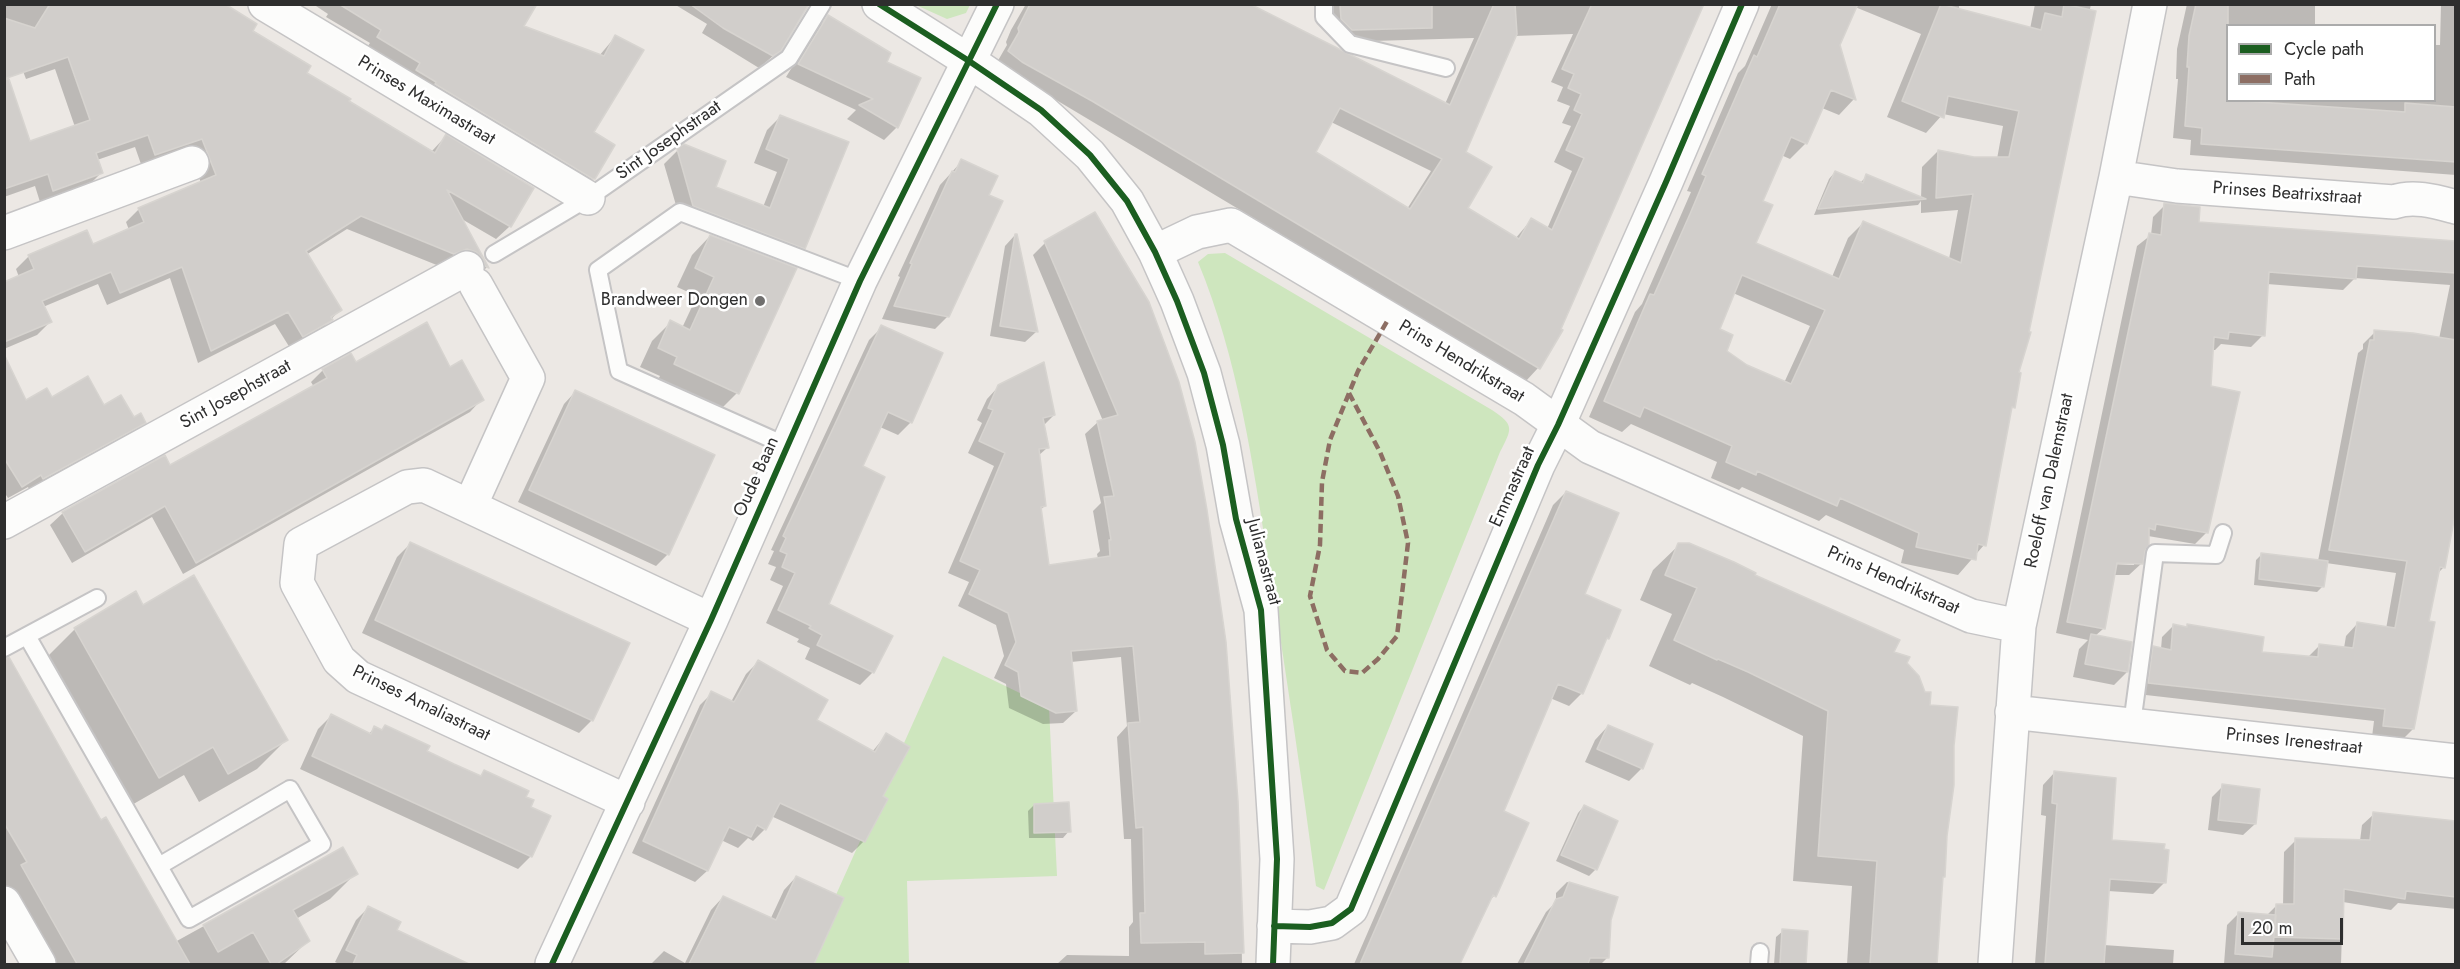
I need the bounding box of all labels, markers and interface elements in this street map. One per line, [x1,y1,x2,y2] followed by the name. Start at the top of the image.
[2226,24,2436,102] legend
[2284,36,2364,62] text: Cycle path
[353,51,499,151] street label: Prinses Maximastraat
[2284,66,2316,92] text: Path
[612,97,726,185] street label: Sint Josephstraat
[2212,178,2362,210] street label: Prinses Beatrixstraat
[601,290,748,312] place label: Brandweer Dongen
[753,294,767,308] marker: Brandweer Dongen
[1394,316,1528,408] street label: Prins Hendrikstraat
[177,356,295,434] street label: Sint Josephstraat
[2021,392,2079,570] street label: Roeloff van Dalemstraat
[730,434,784,520] street label: Oude Baan
[1486,443,1540,531] street label: Emmastraat
[1241,516,1285,608] street label: Julianastraat
[1824,542,1962,620] street label: Prins Hendrikstraat
[349,661,493,747] street label: Prinses Amaliastraat
[2225,724,2363,760] street label: Prinses Irenestraat
[2244,906,2346,944] scale bar
[2252,915,2292,941] text: 20 m

